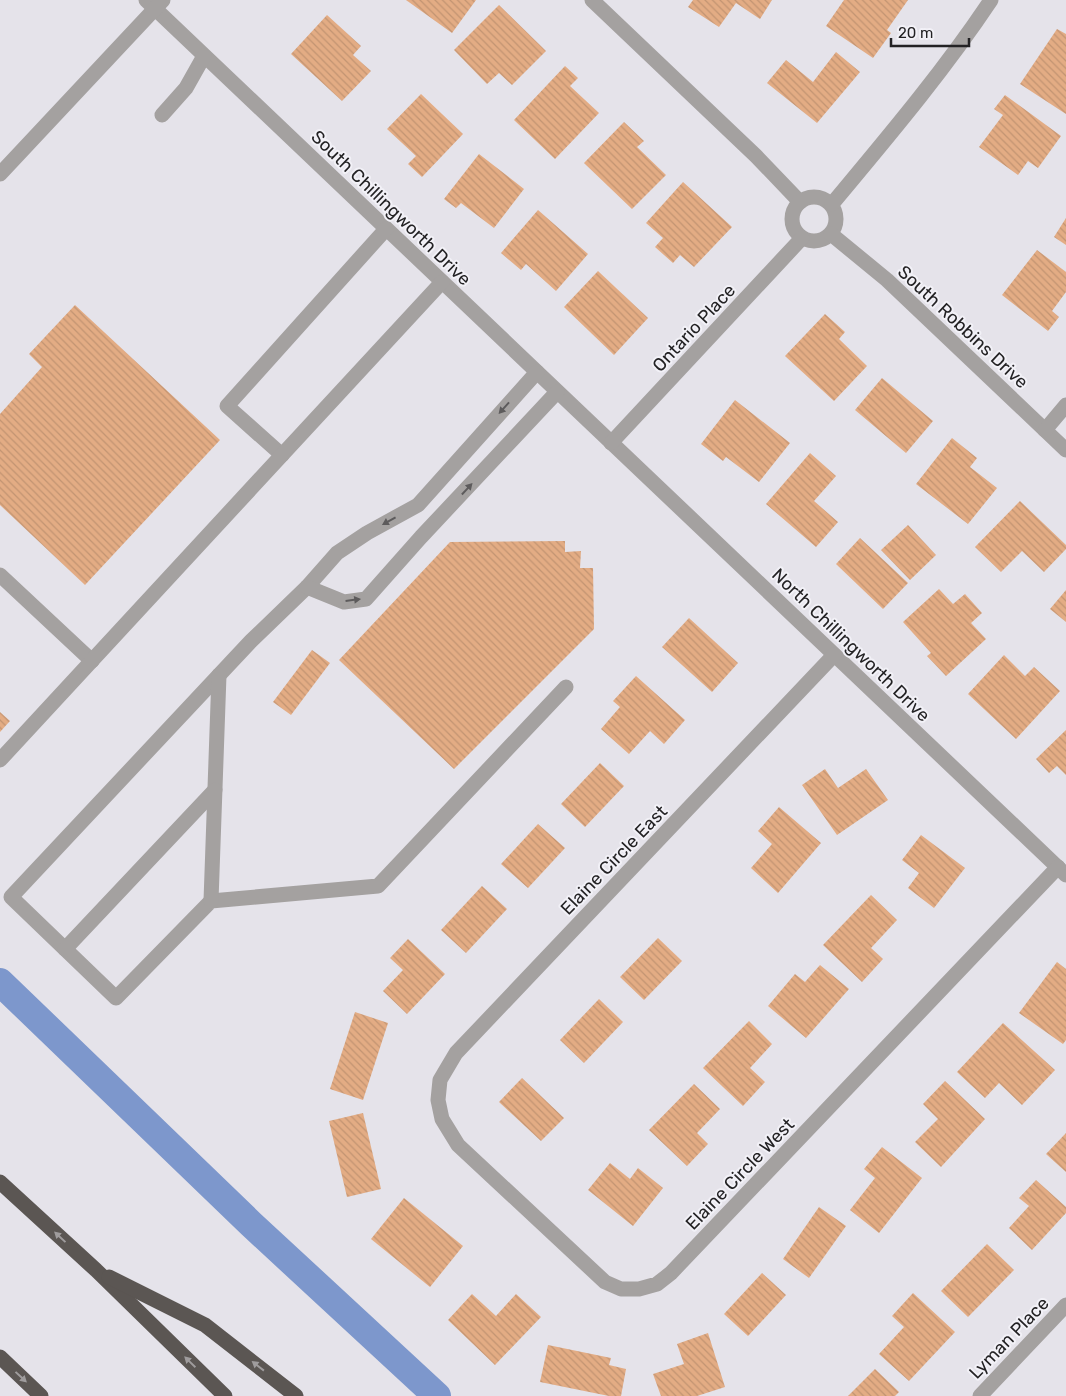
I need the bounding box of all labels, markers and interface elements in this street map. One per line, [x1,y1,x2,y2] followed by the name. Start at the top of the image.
[891,15,968,47] scale bar
[898,24,933,42] text: 20 m
[306,126,476,290] street label: South Chillingworth Drive
[893,261,1033,393] street label: South Robbins Drive
[648,280,740,376] street label: Ontario Place
[498,402,510,414] one-way arrow
[461,483,473,495] one-way arrow
[382,517,396,525] one-way arrow
[767,564,935,726] street label: North Chillingworth Drive
[345,596,361,604] one-way arrow
[556,801,672,919] street label: Elaine Circle East
[681,1114,799,1234] street label: Elaine Circle West
[55,1231,67,1243] one-way arrow
[964,1292,1054,1384] street label: Lyman Place
[185,1356,197,1368] one-way arrow
[251,1361,265,1371] one-way arrow
[14,1370,26,1382] one-way arrow

